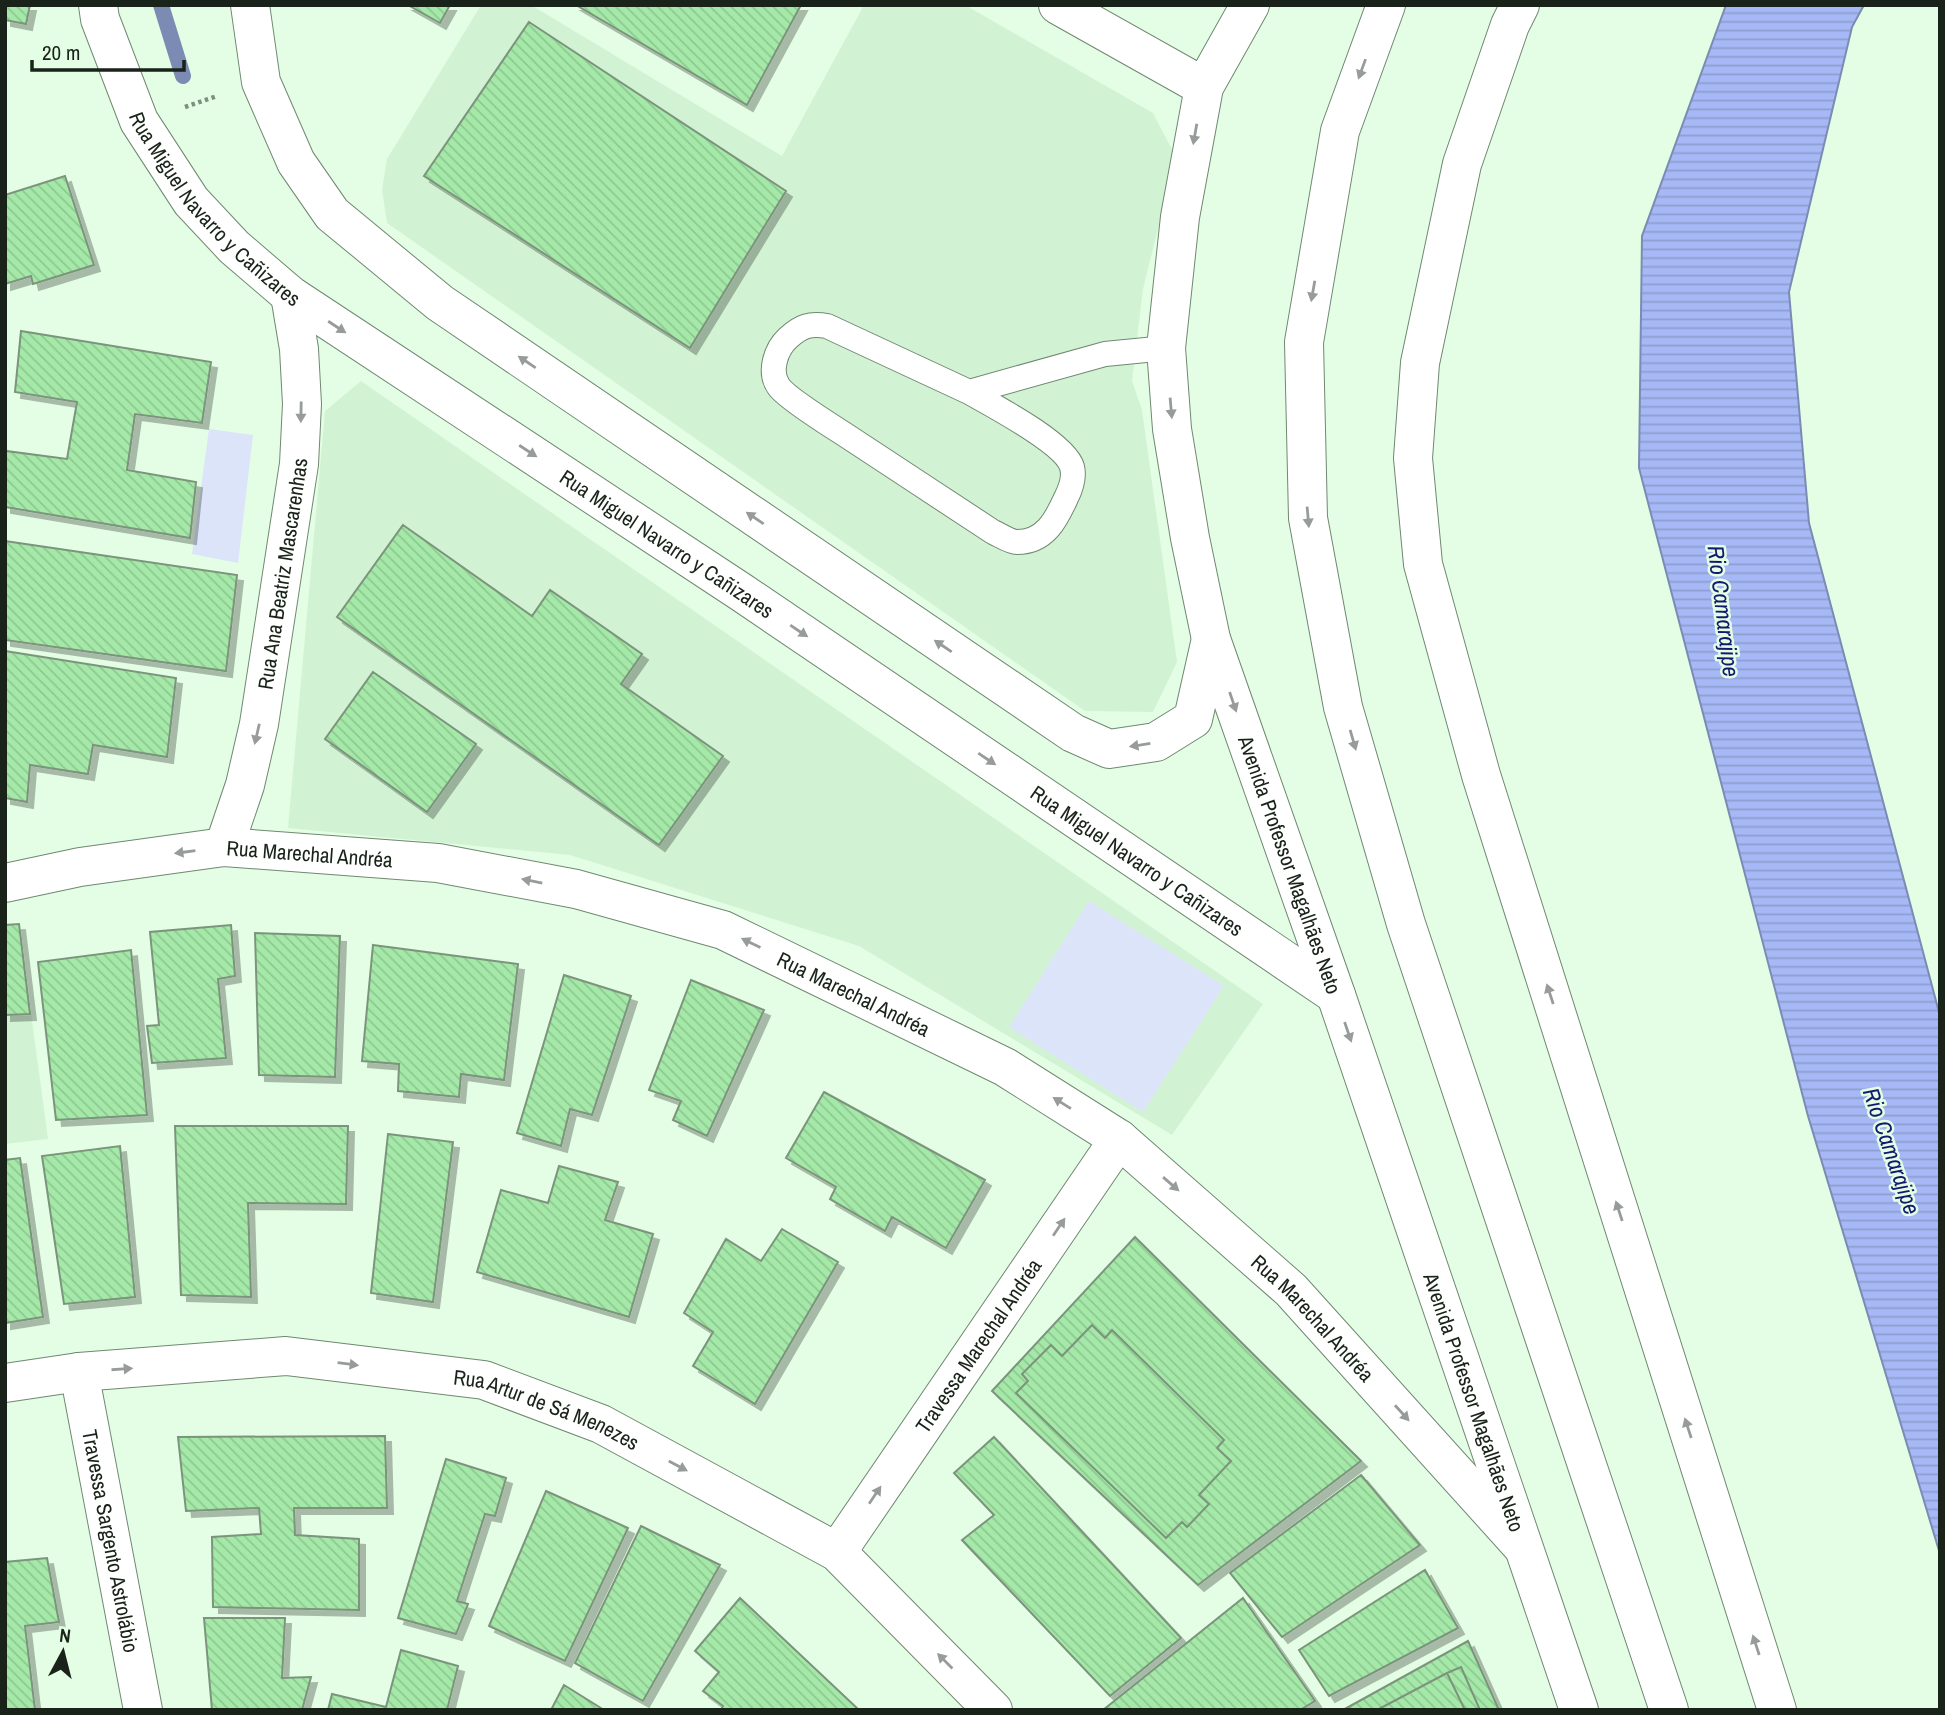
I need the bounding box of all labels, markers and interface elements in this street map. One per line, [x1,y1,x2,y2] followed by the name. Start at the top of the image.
[32,28,184,72] scale bar
[42,38,80,67] text: 20 m
[1357,59,1368,80] one-way arrow
[122,108,306,313] street label: Rua Miguel Navarro y Cañizares
[1189,123,1200,145] one-way arrow
[1307,280,1318,302] one-way arrow
[328,320,347,333] one-way arrow
[518,355,536,369] one-way arrow
[1166,397,1177,419] one-way arrow
[296,401,307,423] one-way arrow
[518,445,537,458] one-way arrow
[250,458,314,692] street label: Rua Ana Beatriz Mascarenhas
[554,462,780,625] street label: Rua Miguel Navarro y Cañizares
[1303,506,1314,528] one-way arrow
[746,512,765,525] one-way arrow
[1701,544,1747,678] water label: Rio Camarajipe
[790,624,808,638] one-way arrow
[934,640,953,653] one-way arrow
[1228,691,1239,712] one-way arrow
[251,723,262,745] one-way arrow
[1348,730,1358,751] one-way arrow
[1231,731,1349,998] street label: Avenida Professor Magalhães Neto
[1129,740,1151,751] one-way arrow
[978,752,997,765] one-way arrow
[1025,778,1249,943] street label: Rua Miguel Navarro y Cañizares
[226,833,394,874] street label: Rua Marechal Andréa
[174,847,196,858] one-way arrow
[521,875,543,886] one-way arrow
[741,937,761,949] one-way arrow
[772,944,935,1043] street label: Rua Marechal Andréa
[1545,983,1555,1004] one-way arrow
[1343,1022,1354,1043] one-way arrow
[1856,1084,1928,1218] water label: Rio Camarajipe
[1052,1096,1071,1109] one-way arrow
[1162,1176,1180,1192] one-way arrow
[1613,1200,1624,1221] one-way arrow
[1052,1218,1066,1236] one-way arrow
[1245,1247,1381,1388] street label: Rua Marechal Andréa
[908,1252,1048,1438] street label: Travessa Marechal Andréa
[1417,1268,1532,1535] street label: Avenida Professor Magalhães Neto
[337,1358,359,1369] one-way arrow
[452,1362,645,1457] street label: Rua Artur de Sá Menezes
[111,1363,133,1374] one-way arrow
[1394,1404,1409,1421] one-way arrow
[1682,1417,1692,1438] one-way arrow
[76,1427,146,1655] street label: Travessa Sargento Astrolábio
[669,1460,688,1472] one-way arrow
[868,1486,882,1504] one-way arrow
[28,1617,98,1687] north arrow
[58,1622,72,1649] text: N
[1751,1634,1761,1655] one-way arrow
[937,1654,954,1670] one-way arrow

